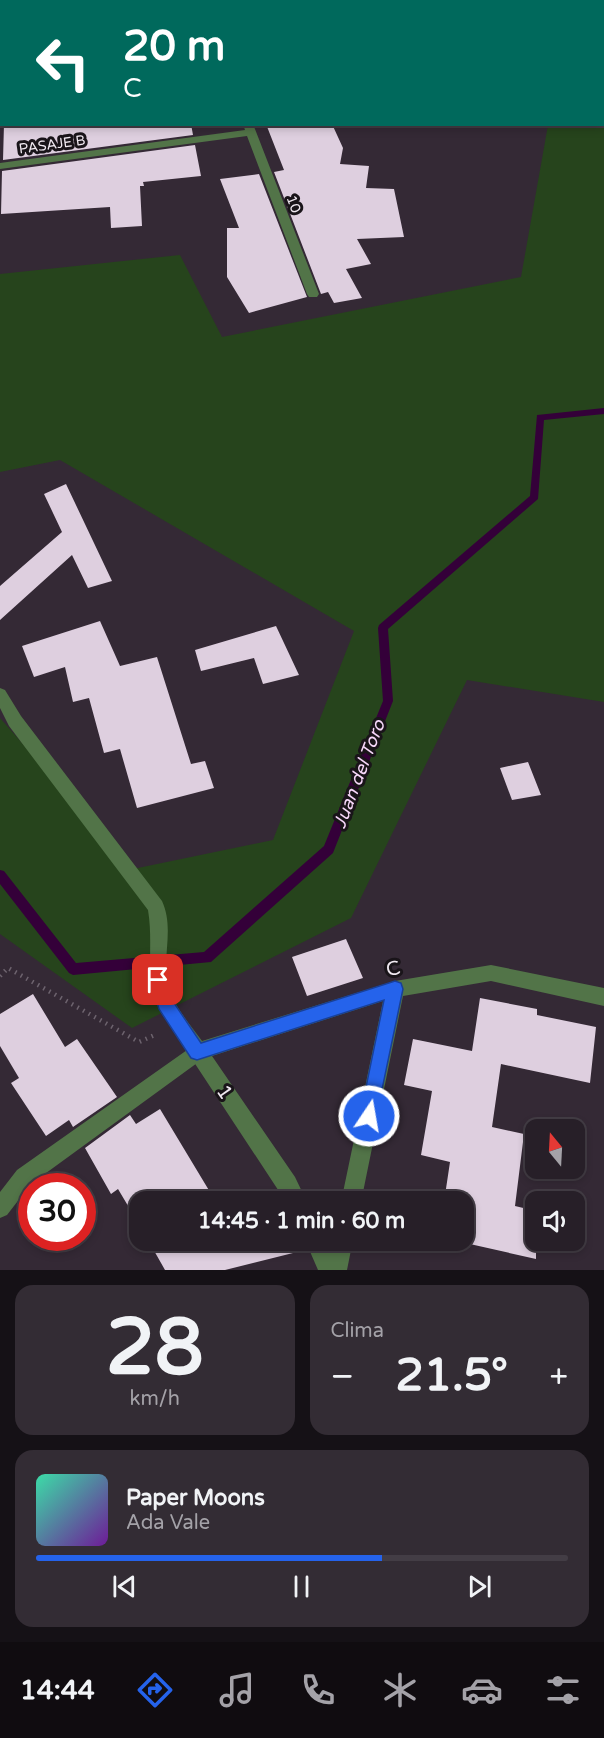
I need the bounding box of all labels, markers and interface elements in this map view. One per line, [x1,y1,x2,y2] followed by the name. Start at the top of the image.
[123,21,225,72] text: 20 m
[24,24,102,102] icon: left
[123,72,142,105] text: C
[18,131,86,158] street label: PASAJE B
[282,193,305,216] street label: 10
[328,716,390,831] water label: Juan del Toro
[132,954,183,1005] pin
[384,956,403,982] street label: C
[141,963,174,996] icon: arrive
[211,1081,238,1105] street label: 1
[337,1084,401,1148] position arrow
[525,1119,585,1179] north arrow
[525,1119,585,1251] map controls
[18,1173,96,1251] speed limit sign: 30
[525,1191,585,1251] button: sound
[198,1208,405,1234] text: 14:45 · 1 min · 60 m
[106,1301,204,1395] text: 28
[331,1319,384,1343] text: Clima
[395,1349,508,1403] text: 21.5°
[331,1357,354,1396] text: −
[549,1357,568,1396] text: +
[130,1387,180,1411] text: km/h
[126,1485,265,1511] text: Paper Moons
[126,1511,210,1535] text: Ada Vale
[108,1570,141,1603] icon: previous
[285,1570,318,1603] icon: pause
[463,1570,496,1603] icon: next
[134,1669,176,1711] icon: directions
[216,1669,258,1711] icon: music
[297,1669,339,1711] icon: phone
[379,1669,421,1711] icon: climate
[461,1669,503,1711] icon: car
[542,1669,584,1711] icon: filters
[20,1674,95,1707] text: 14:44

